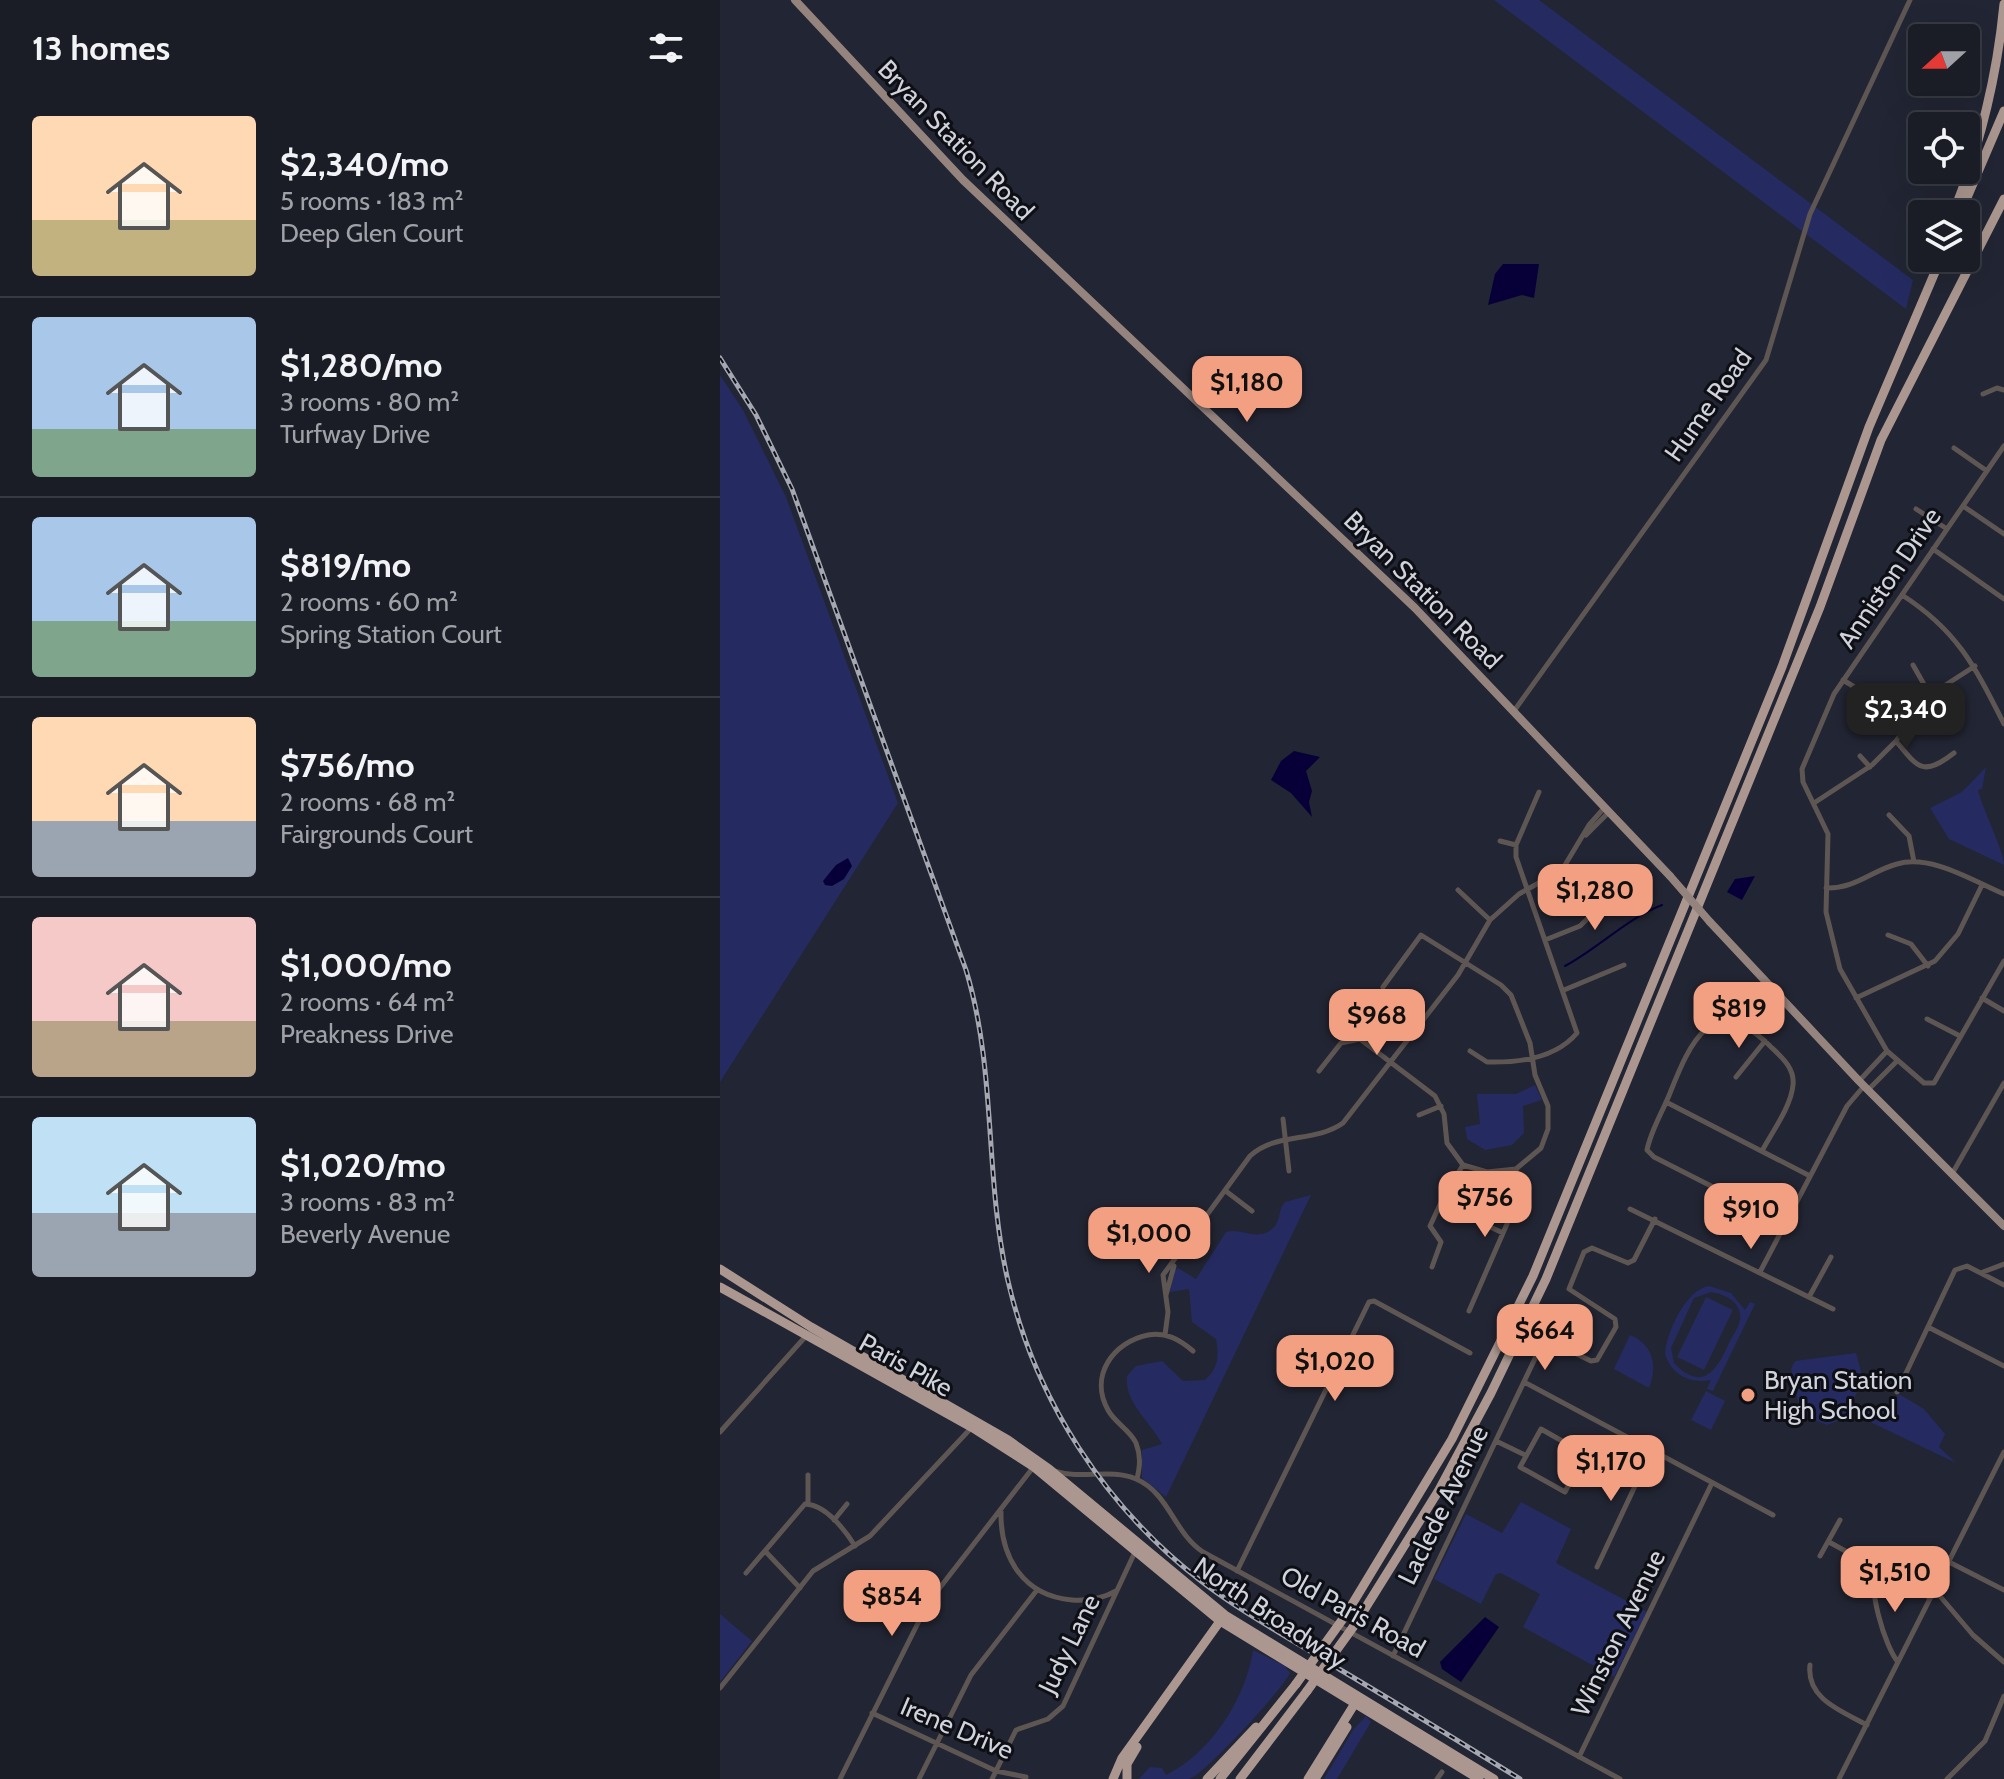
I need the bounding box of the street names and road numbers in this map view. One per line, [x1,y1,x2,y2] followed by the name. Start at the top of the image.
[871,53,1041,227] street label: Bryan Station Road
[1658,343,1758,467] street label: Hume Road
[1830,501,1948,655] street label: Anniston Drive
[1337,504,1509,676] street label: Bryan Station Road
[854,1326,958,1404] street label: Paris Pike
[1391,1420,1495,1590] street label: Laclede Avenue
[1564,1545,1672,1721] street label: Winston Avenue
[1187,1550,1353,1676] street label: North Broadway
[1275,1559,1431,1665] street label: Old Paris Road
[1031,1589,1107,1700] street label: Judy Lane
[896,1690,1018,1766] street label: Irene Drive

